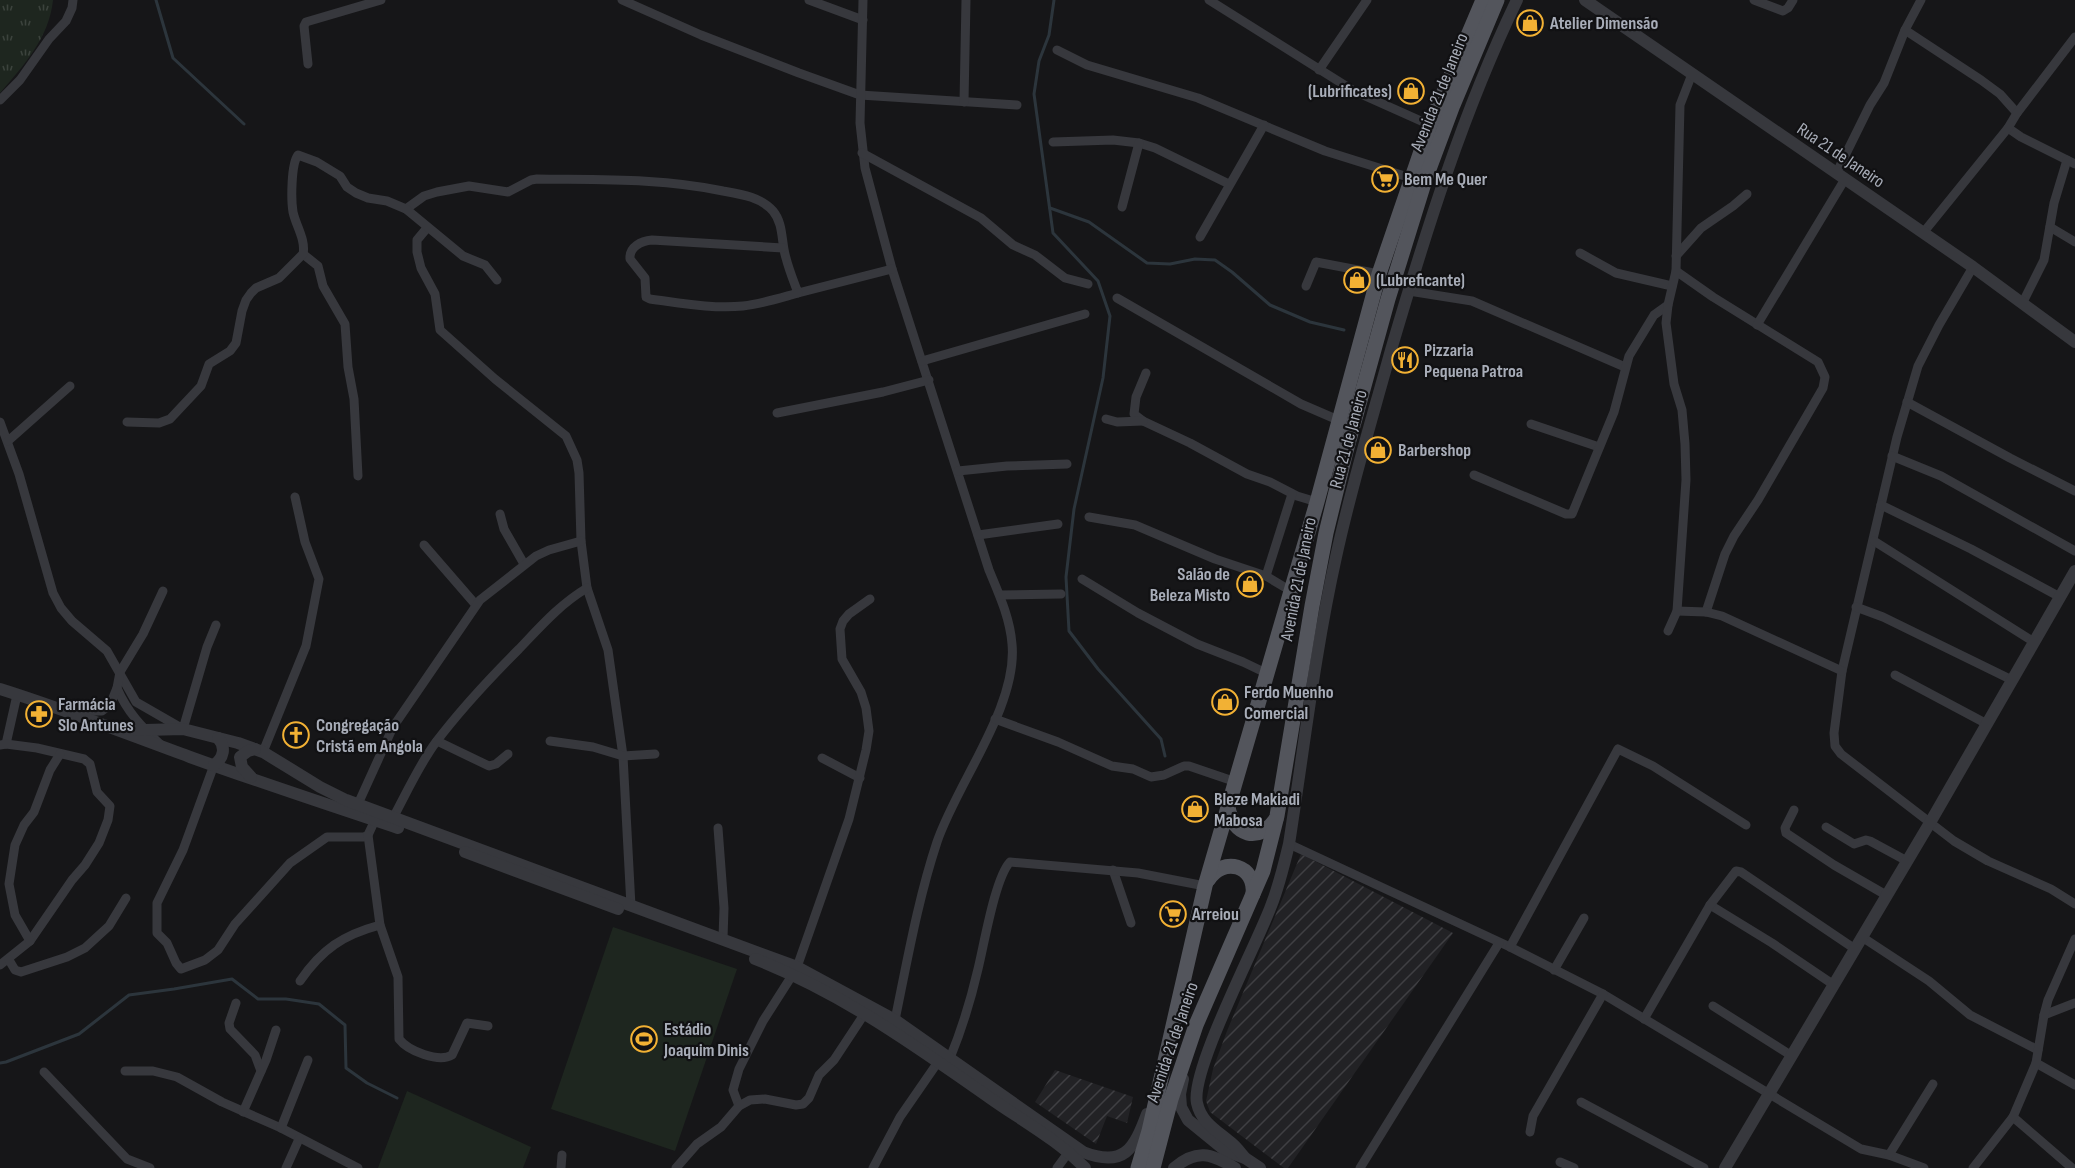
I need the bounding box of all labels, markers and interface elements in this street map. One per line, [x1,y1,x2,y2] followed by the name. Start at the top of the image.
[1515,8,1545,38] shop icon: Atelier Dimensão
[1549,13,1658,34] place label: Atelier Dimensão
[1406,30,1473,155] street label: Avenida 21 de Janeiro
[1396,76,1426,106] shop icon: (Lubrificates)
[1308,81,1392,102] place label: (Lubrificates)
[1793,118,1889,192] street label: Rua 21 de Janeiro
[1370,164,1400,194] supermarket icon: Bem Me Quer
[1404,169,1488,190] place label: Bem Me Quer
[1342,265,1372,295] shop icon: (Lubreficante)
[1376,270,1465,291] place label: (Lubreficante)
[1424,340,1523,382] place label: Pizzaria Pequena Patroa
[1390,345,1420,375] restaurant icon: Pizzaria Pequena Patroa
[1325,388,1372,491] street label: Rua 21 de Janeiro
[1363,435,1393,465] shop icon: Barbershop
[1398,440,1471,461] place label: Barbershop
[1276,516,1321,644] street label: Avenida 21 de Janeiro
[1150,564,1230,606] place label: Salão de Beleza Misto
[1235,569,1265,599] shop icon: Salão de Beleza Misto
[1244,682,1334,724] place label: Ferdo Muenho Comercial
[1210,687,1240,717] shop icon: Ferdo Muenho Comercial
[58,694,134,736] place label: Farmácia Slo Antunes
[24,699,54,729] pharmacy icon: Farmácia Slo Antunes
[316,715,423,757] place label: Congregação Cristã em Angola
[281,720,311,750] church icon: Congregação Cristã em Angola
[1214,789,1300,831] place label: Bleze Makiadi Mabosa
[1180,794,1210,824] shop icon: Bleze Makiadi Mabosa
[1158,899,1188,929] supermarket icon: Arreiou
[1191,904,1239,925] place label: Arreiou
[1142,979,1203,1106] street label: Avenida 21 de Janeiro
[663,1019,749,1061] place label: Estádio Joaquim Dinis
[629,1024,659,1054] sports icon: Estádio Joaquim Dinis

